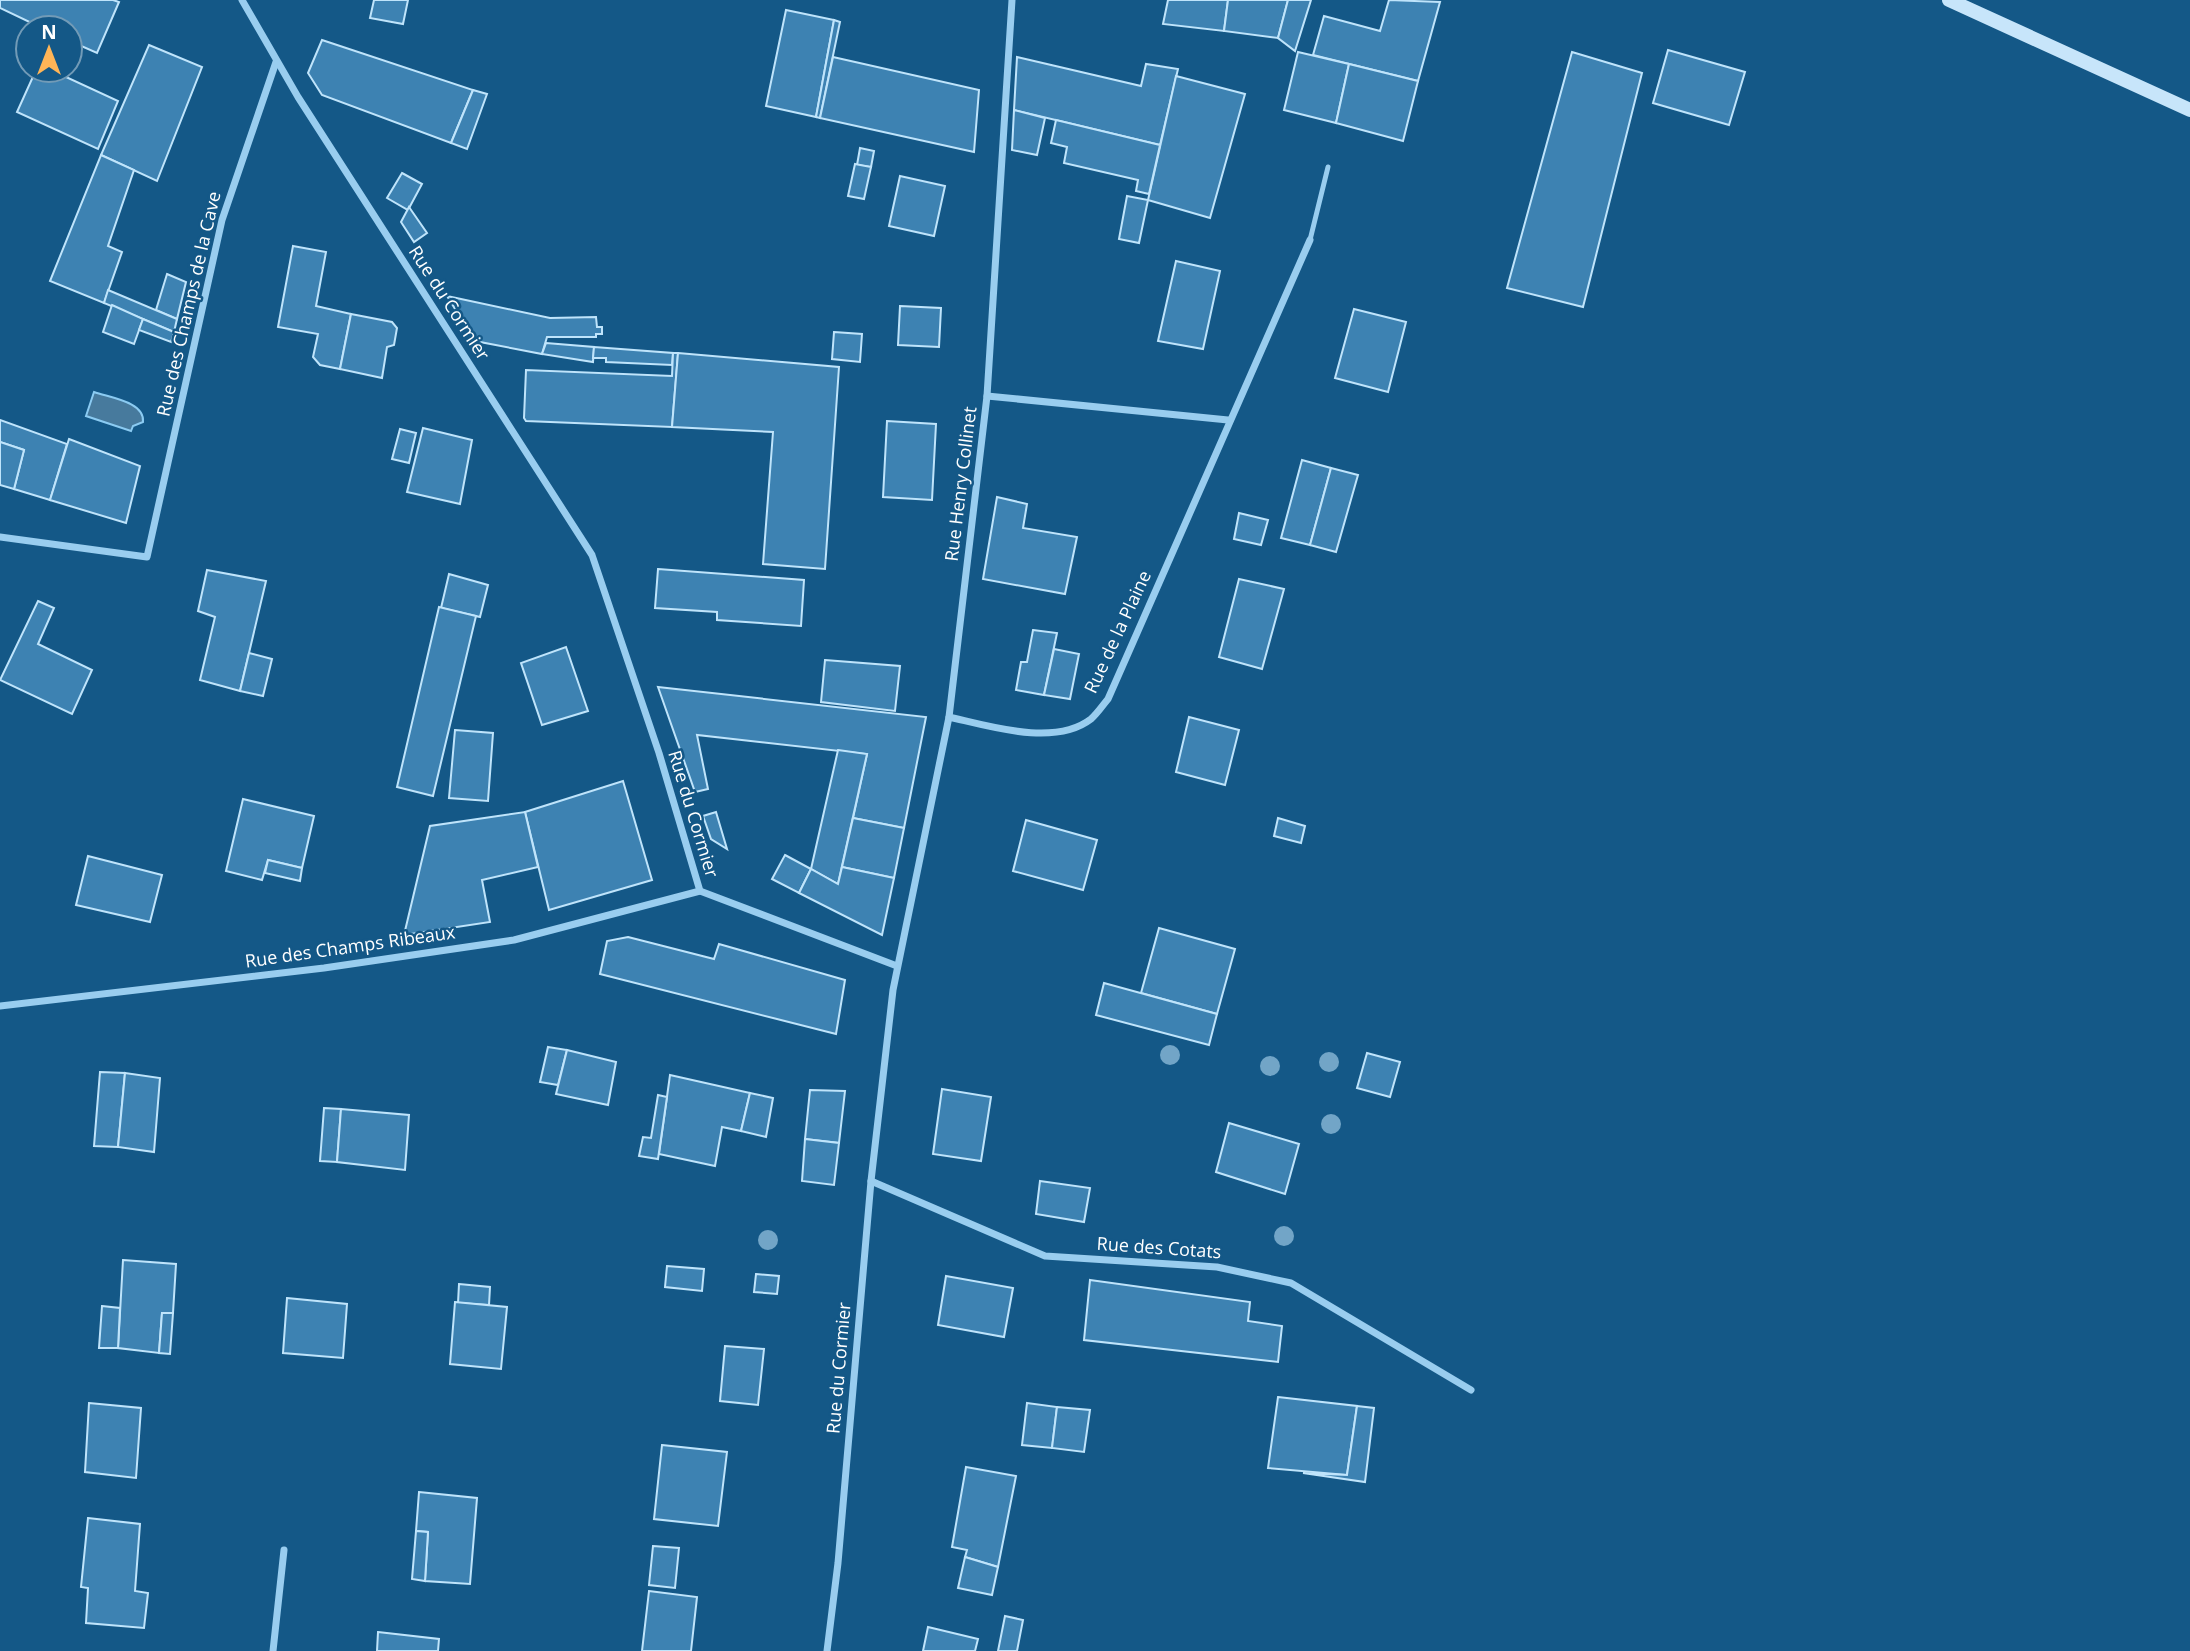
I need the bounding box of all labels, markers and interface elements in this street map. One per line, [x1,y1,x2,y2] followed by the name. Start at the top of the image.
[14,14,84,84] north arrow
[41,19,57,45] text: N
[150,189,226,419] street label: Rue des Champs de la Cave
[404,241,496,365] street label: Rue du Cormier
[939,405,981,563] street label: Rue Henry Collinet
[1078,566,1156,697] street label: Rue de la Plaine
[663,747,725,881] street label: Rue du Cormier
[243,919,457,973] street label: Rue des Champs Ribeaux
[1096,1231,1222,1263] street label: Rue des Cotats
[820,1301,856,1435] street label: Rue du Cormier

